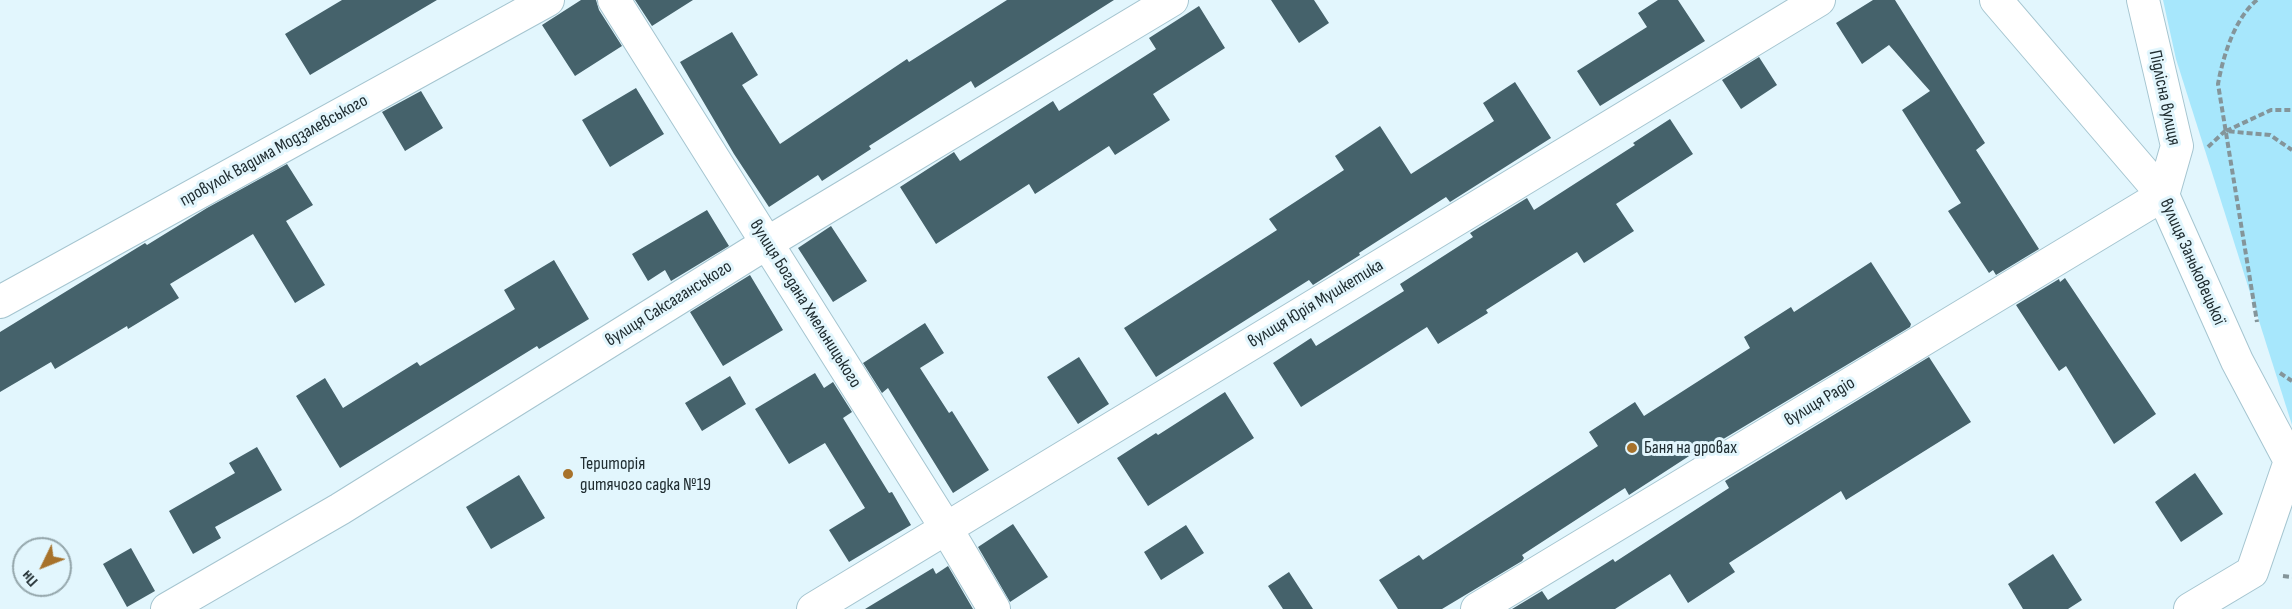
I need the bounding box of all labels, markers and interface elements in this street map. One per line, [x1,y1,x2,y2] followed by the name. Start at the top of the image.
[2143,48,2185,148] street label: Підлісна вулиця
[176,90,372,212] street label: провулок Вадима Модзалевського
[2154,195,2230,329] street label: вулиця Заньковецької
[744,216,866,392] street label: вулиця Богдана Хмельницького
[1244,255,1388,353] street label: вулиця Юрія Мушкетика
[602,256,736,352] street label: вулиця Саксаганського
[1781,373,1859,431] street label: вулиця Радіо
[1644,437,1737,459] place label: Баня на дровах
[1625,441,1639,455] marker: Баня на дровах
[580,453,711,496] place label: Територія дитячого садка №19
[561,467,575,481] marker: Територія дитячого садка №19
[12,537,72,597] north arrow
[18,566,42,590] text: Пн

